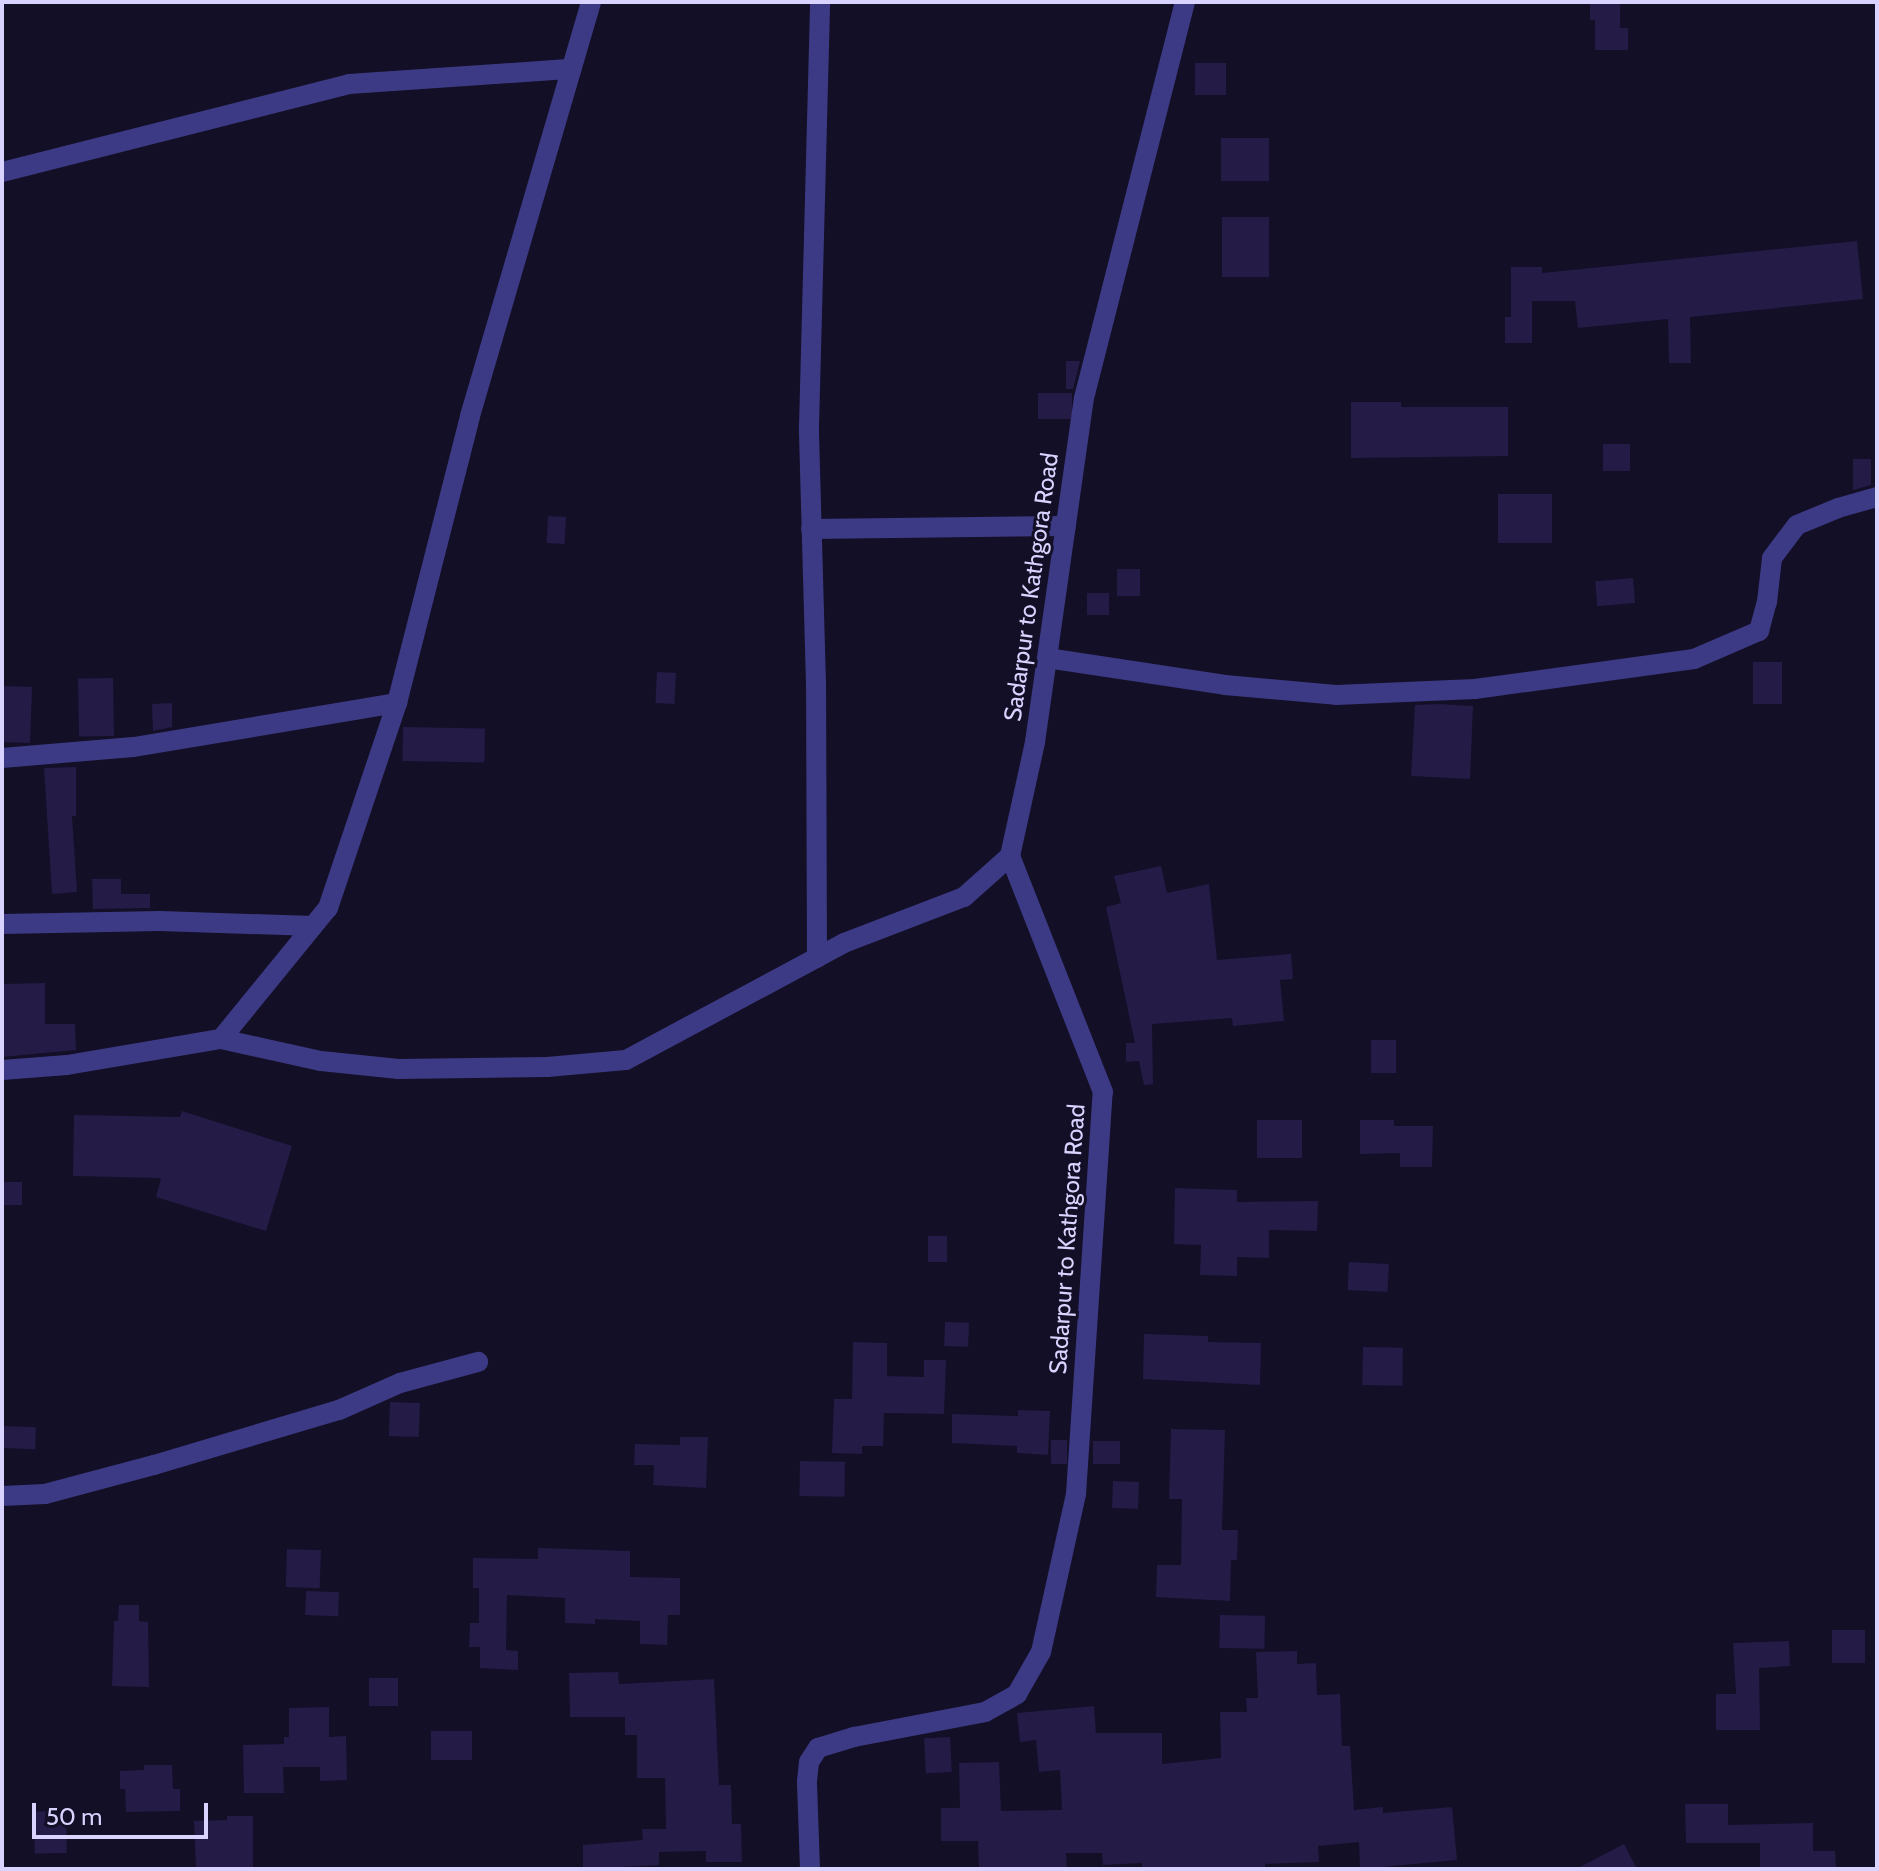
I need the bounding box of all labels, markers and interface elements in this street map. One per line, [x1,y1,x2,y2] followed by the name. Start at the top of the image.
[998,451,1064,723] street label: Sadarpur to Kathgora Road
[1043,1103,1091,1375] street label: Sadarpur to Kathgora Road
[36,1787,212,1837] scale bar
[46,1802,102,1831] text: 50 m

